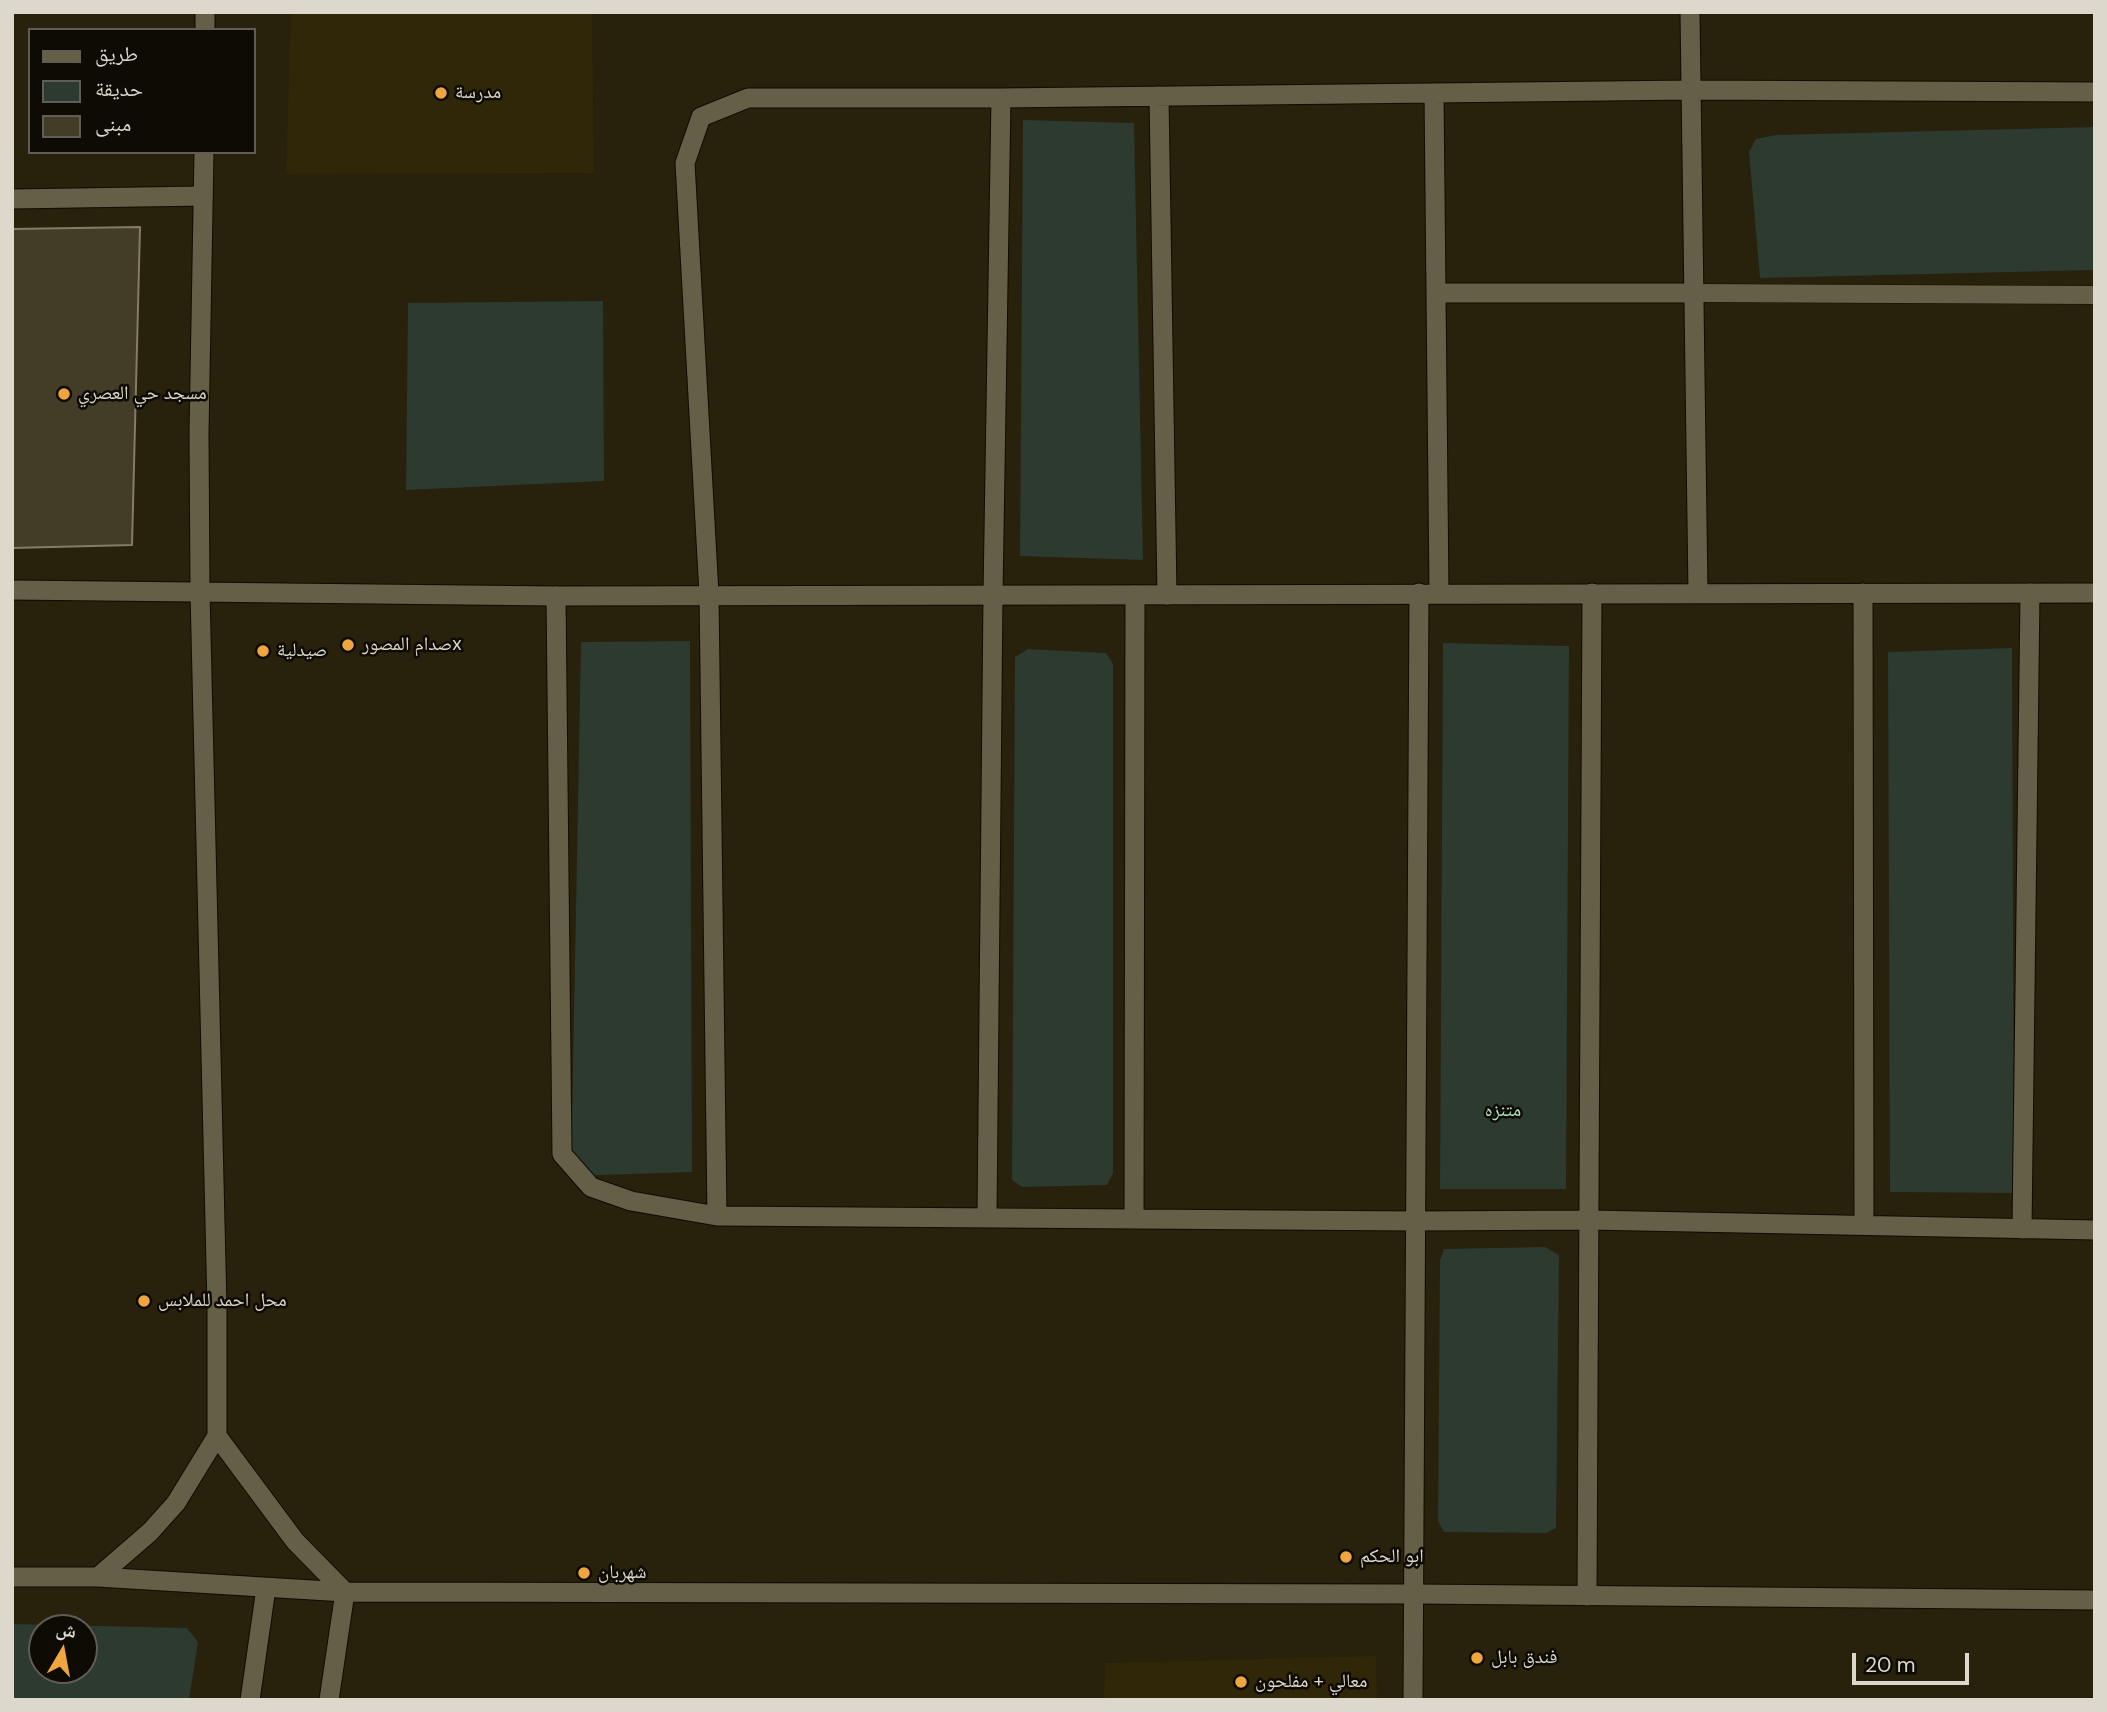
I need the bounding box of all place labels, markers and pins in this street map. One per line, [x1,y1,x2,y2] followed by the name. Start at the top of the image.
[455,82,501,104] place label: مدرسة
[433,85,449,101] marker: مدرسة
[78,383,207,405] place label: مسجد حي العصري
[56,386,72,402] marker: مسجد حي العصري
[362,634,462,656] place label: صدام المصورx
[340,637,356,653] marker: صدام المصورx
[277,640,327,662] place label: صيدلية
[255,643,271,659] marker: صيدلية
[158,1290,287,1312] place label: محل احمد للملابس
[136,1293,152,1309] marker: محل احمد للملابس
[1360,1546,1424,1568] place label: ابو الحكم
[1338,1549,1354,1565] marker: ابو الحكم
[598,1562,647,1584] place label: شهربان
[576,1565,592,1581] marker: شهربان
[1491,1647,1557,1669] place label: فندق بابل
[1469,1650,1485,1666] marker: فندق بابل
[1255,1671,1367,1693] place label: معالي + مفلحون
[1233,1674,1249,1690] marker: معالي + مفلحون

